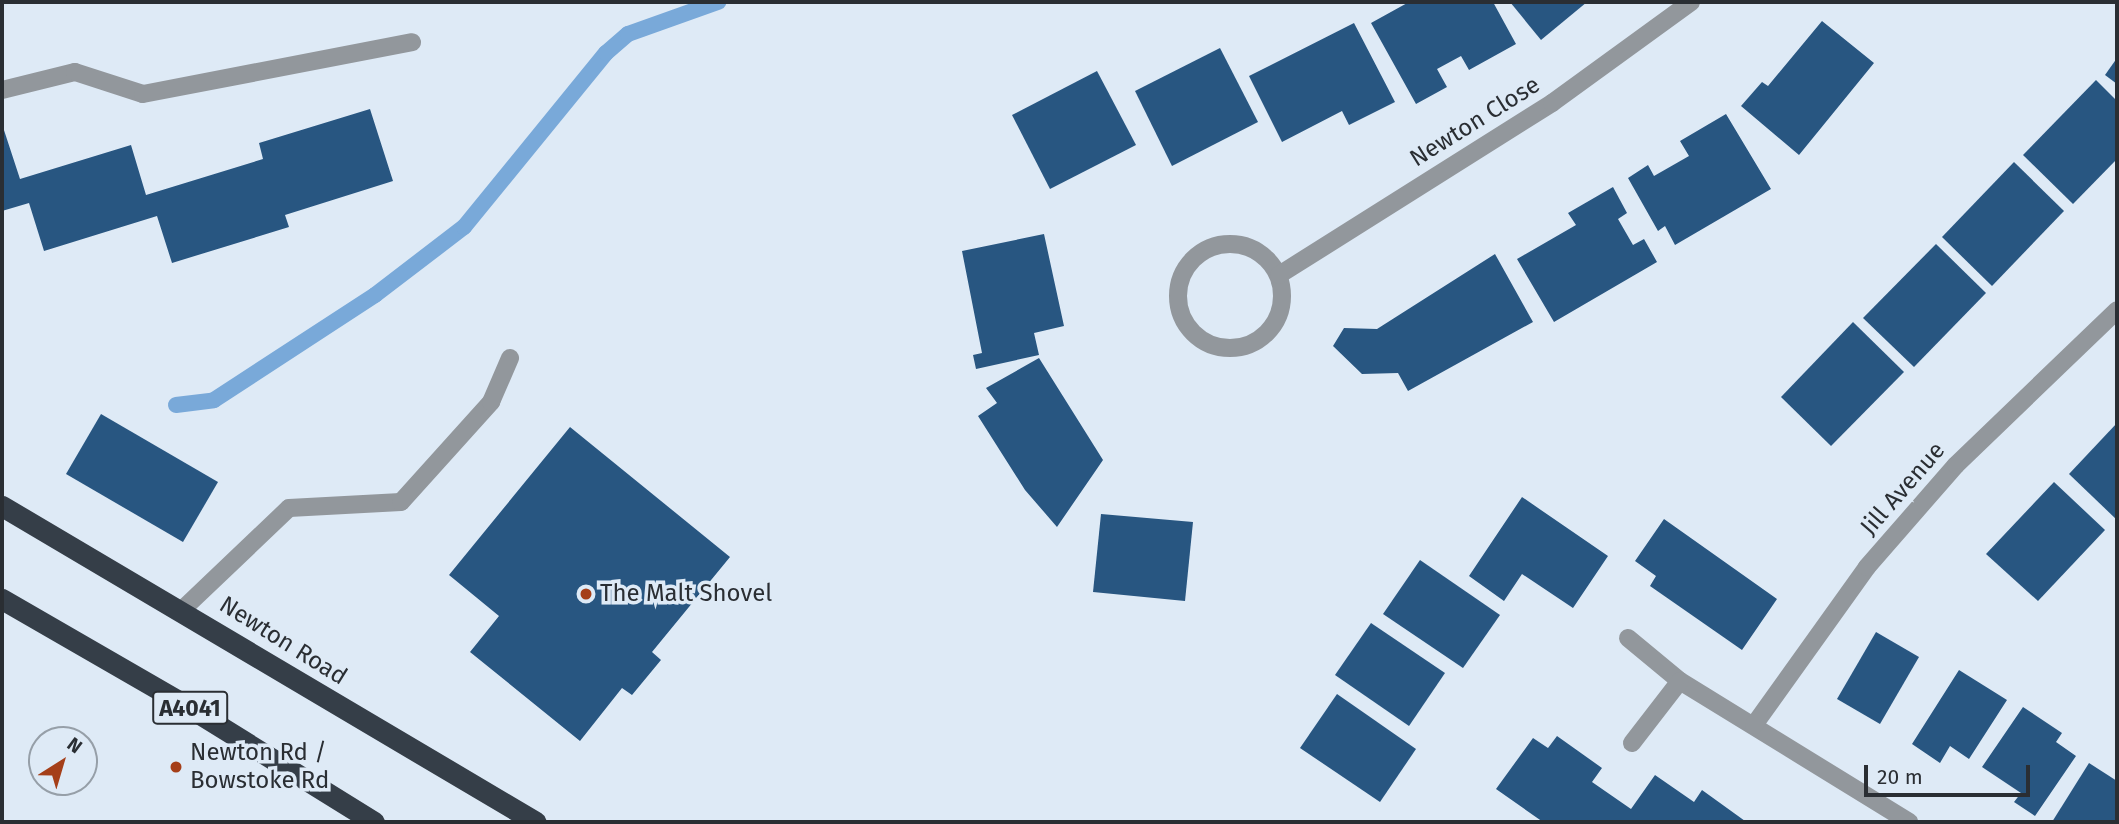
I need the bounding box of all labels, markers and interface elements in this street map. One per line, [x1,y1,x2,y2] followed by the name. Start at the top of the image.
[1405,71,1545,173] street label: Newton Close
[1855,436,1951,542] street label: Jill Avenue
[600,580,772,608] place label: The Malt Shovel
[578,586,594,602] marker: The Malt Shovel
[214,590,352,692] street label: Newton Road
[152,688,228,728] road number: A4041
[28,726,98,796] north arrow
[63,732,87,758] text: N
[190,739,329,795] place label: Newton Rd / Bowstoke Rd
[1867,750,2033,794] scale bar
[168,759,184,775] marker: Newton Rd / Bowstoke Rd
[1877,764,1923,790] text: 20 m

